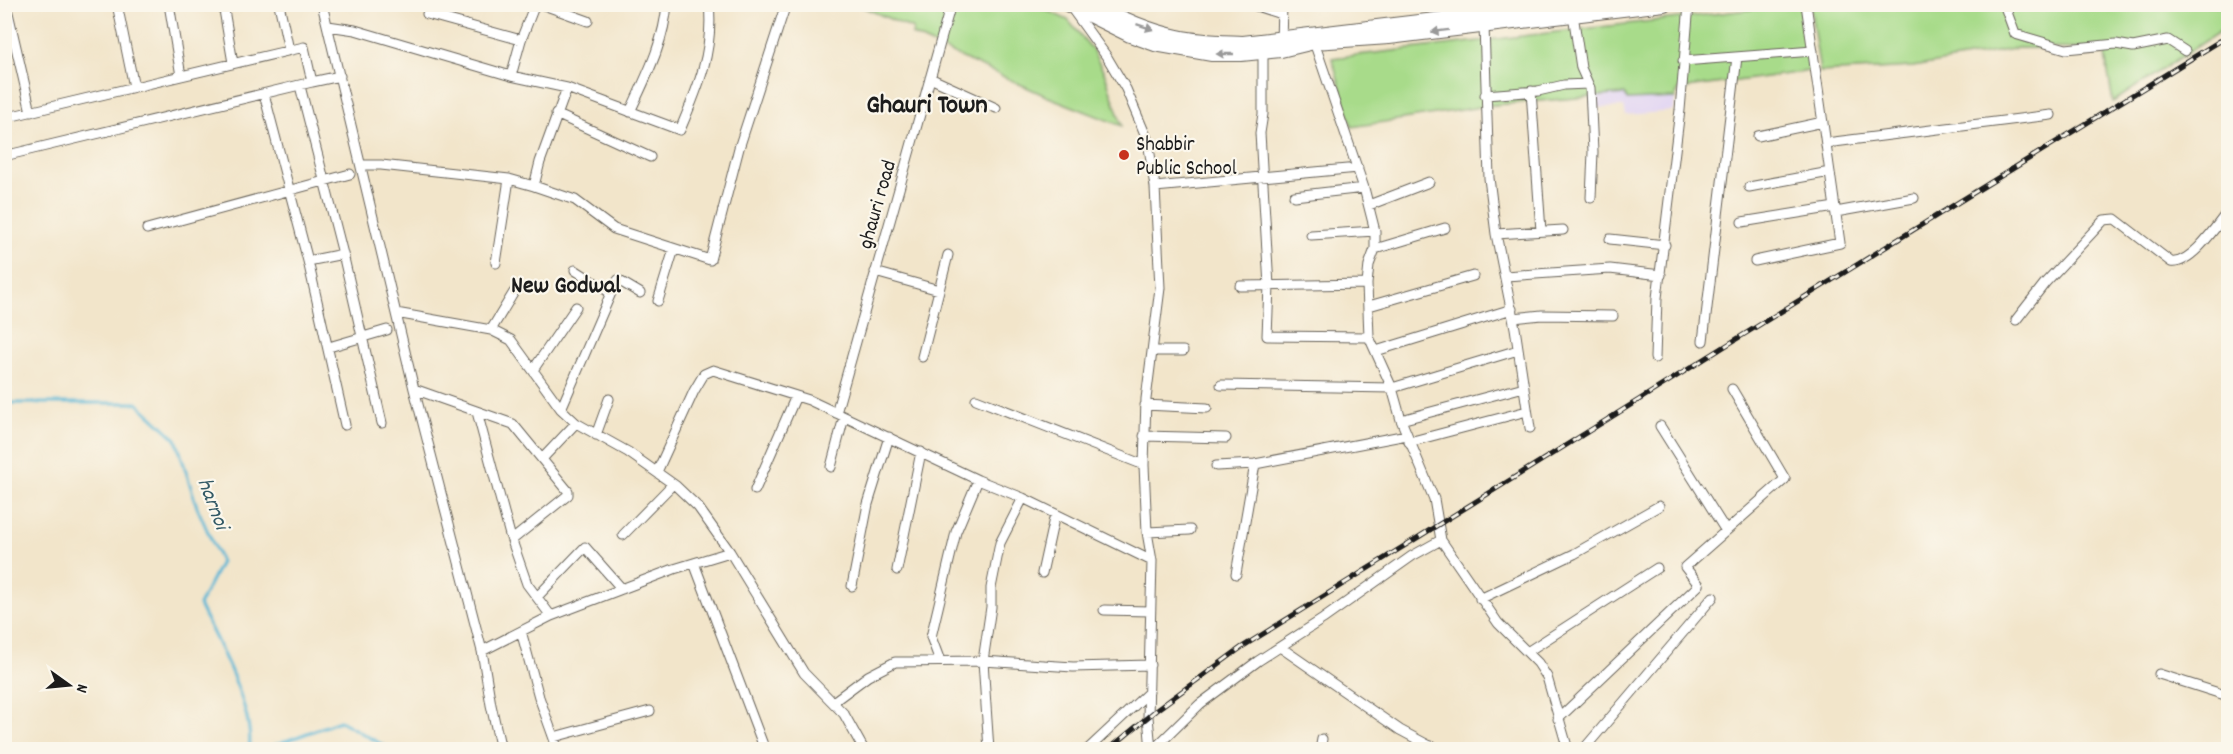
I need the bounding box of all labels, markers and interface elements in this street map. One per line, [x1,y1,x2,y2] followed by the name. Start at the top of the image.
[1136,23,1154,32] one-way arrow
[1430,26,1449,35] one-way arrow
[1216,49,1235,59] one-way arrow
[866,87,988,126] district label: Ghauri Town
[1136,131,1237,185] place label: Shabbir Public School
[1117,148,1131,162] marker: Shabbir Public School
[852,157,906,253] street label: ghauri road
[511,270,621,304] district label: New Godwal
[188,474,237,537] water label: harnoi
[39,655,99,715] north arrow
[69,681,93,695] text: N

